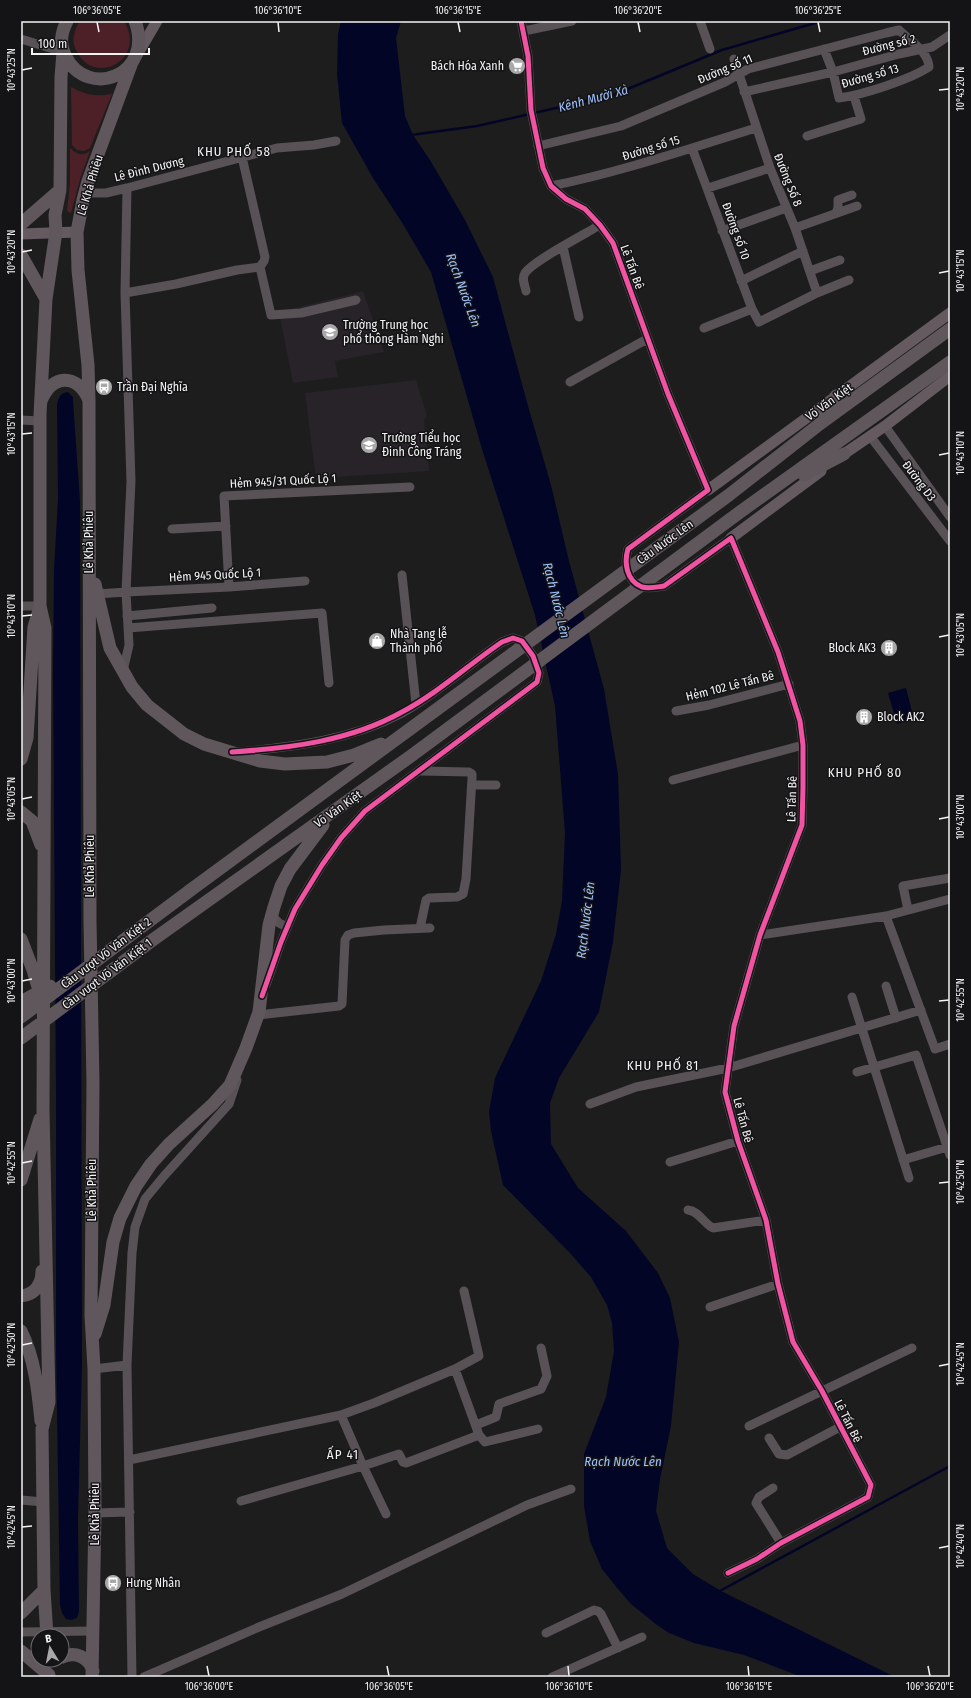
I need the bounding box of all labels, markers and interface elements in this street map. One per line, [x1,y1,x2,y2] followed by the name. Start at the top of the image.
[73,5,121,17] text: 106°36'05"E
[254,5,302,17] text: 106°36'10"E
[435,5,482,17] text: 106°36'15"E
[614,5,662,17] text: 106°36'20"E
[794,5,842,17] text: 106°36'25"E
[32,30,149,56] scale bar
[861,31,917,58] street label: Đường số 2
[38,37,67,51] text: 100 m
[6,48,18,92] text: 10°43'25"N
[695,50,755,87] street label: Đường số 11
[507,56,527,76] supermarket icon: Bách Hóa Xanh
[431,59,504,73] place label: Bách Hóa Xanh
[839,60,900,91] street label: Đường số 13
[955,67,967,111] text: 10°43'20"N
[557,82,630,115] water label: Kênh Mười Xà
[620,132,682,163] street label: Đường số 15
[197,142,271,159] district label: KHU PHỐ 58
[771,151,806,209] street label: Đường Số 8
[74,153,106,217] street label: Lê Khả Phiêu
[113,154,186,184] street label: Lê Đình Dương
[719,200,754,262] street label: Đường số 10
[6,230,18,274] text: 10°43'20"N
[618,243,647,291] street label: Lê Tấn Bê
[955,249,967,293] text: 10°43'15"N
[443,251,484,329] water label: Rạch Nước Lên
[343,318,444,346] place label: Trường Trung học phổ thông Hàm Nghi
[320,322,340,342] school or university icon: Trường Trung học phổ thông Hàm Nghi
[94,377,114,397] bus stop icon: Trần Đại Nghĩa
[117,379,188,394] place label: Trần Đại Nghĩa
[803,380,855,424] street label: Võ Văn Kiệt
[6,412,18,456] text: 10°43'15"N
[382,429,462,459] place label: Trường Tiểu học Đinh Công Tráng
[955,431,967,475] text: 10°43'10"N
[359,435,379,455] school or university icon: Trường Tiểu học Đinh Công Tráng
[899,458,939,504] street label: Đường D3
[229,470,337,491] street label: Hẻm 945/31 Quốc Lộ 1
[82,511,96,573] street label: Lê Khả Phiêu
[634,516,696,567] street label: Cầu Nước Lên
[540,561,573,640] water label: Rạch Nước Lên
[169,565,261,584] street label: Hẻm 945 Quốc Lộ 1
[6,594,18,638] text: 10°43'10"N
[955,613,967,657] text: 10°43'05"N
[390,626,447,655] place label: Nhà Tang lễ Thành phố
[367,631,387,651] shop icon: Nhà Tang lễ Thành phố
[879,638,899,658] building icon: Block AK3
[828,641,876,655] place label: Block AK3
[684,667,776,704] street label: Hẻm 102 Lê Tấn Bê
[854,707,874,727] building icon: Block AK2
[877,710,924,724] place label: Block AK2
[828,763,902,780] district label: KHU PHỐ 80
[783,776,800,822] street label: Lê Tấn Bê
[6,777,18,821] text: 10°43'05"N
[312,788,365,830] street label: Võ Văn Kiệt
[955,794,967,840] text: 10°43'00"N
[83,835,97,897] street label: Lê Khả Phiêu
[573,881,598,959] water label: Rạch Nước Lên
[58,914,154,991] street label: Cầu vượt Võ Văn Kiệt 2
[59,935,155,1012] street label: Cầu vượt Võ Văn Kiệt 1
[6,958,18,1004] text: 10°43'00"N
[955,978,967,1022] text: 10°42'55"N
[627,1056,699,1073] district label: KHU PHỐ 81
[730,1096,757,1144] street label: Lê Tấn Bê
[6,1141,18,1185] text: 10°42'55"N
[85,1159,99,1221] street label: Lê Khả Phiêu
[955,1160,967,1204] text: 10°42'50"N
[6,1323,18,1367] text: 10°42'50"N
[955,1342,967,1386] text: 10°42'45"N
[831,1397,866,1445] street label: Lê Tấn Bê
[327,1445,359,1462] district label: ẤP 41
[584,1454,662,1469] water label: Rạch Nước Lên
[88,1483,102,1545] street label: Lê Khả Phiêu
[6,1505,18,1549] text: 10°42'45"N
[955,1524,967,1568] text: 10°42'40"N
[103,1573,123,1593] bus stop icon: Hưng Nhân
[126,1576,181,1590] place label: Hưng Nhân
[30,1628,70,1668] north arrow
[44,1632,53,1646] text: B
[185,1681,234,1693] text: 106°36'00"E
[365,1681,413,1693] text: 106°36'05"E
[545,1681,593,1693] text: 106°36'10"E
[726,1681,773,1693] text: 106°36'15"E
[906,1681,954,1693] text: 106°36'20"E

